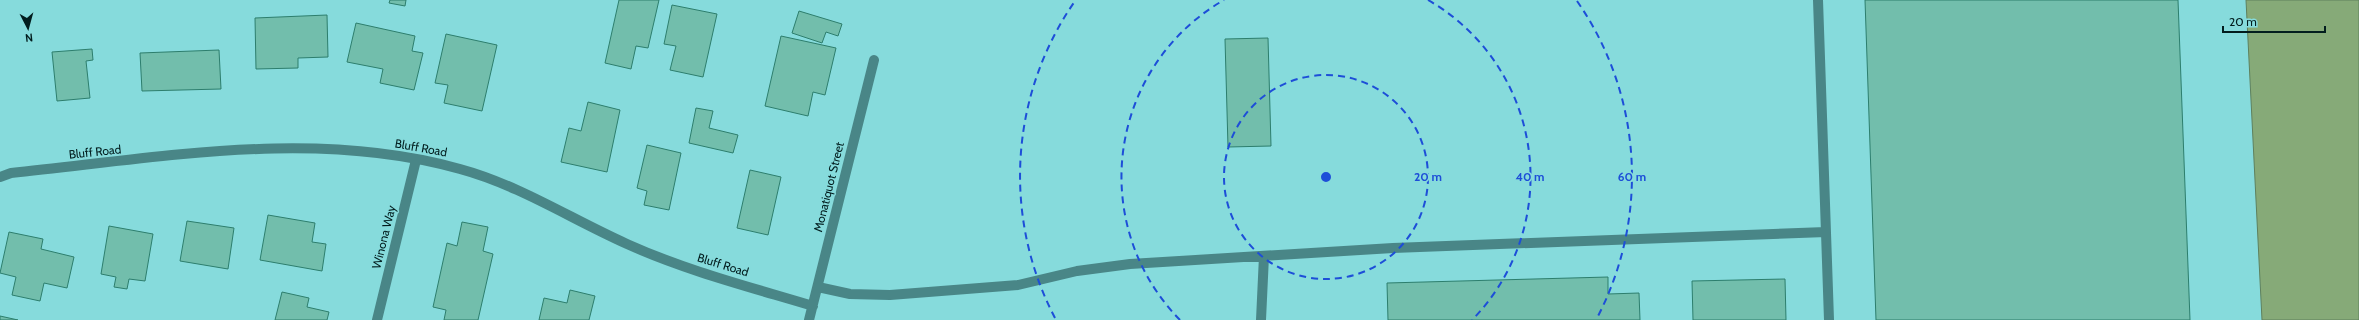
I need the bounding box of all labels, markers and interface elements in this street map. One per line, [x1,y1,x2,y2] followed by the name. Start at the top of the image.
[8,8,48,48] north arrow
[2223,8,2325,34] scale bar
[2229,14,2257,29] text: 20 m
[24,31,34,45] text: N
[394,136,448,159] street label: Bluff Road
[810,140,847,233] street label: Monatiquot Street
[68,141,122,162] street label: Bluff Road
[1414,169,1442,184] text: 20 m
[1515,169,1545,184] text: 40 m
[1618,169,1646,184] text: 60 m
[1319,170,1333,184] centre of rings
[368,204,399,270] street label: Winona Way
[696,250,751,279] street label: Bluff Road

